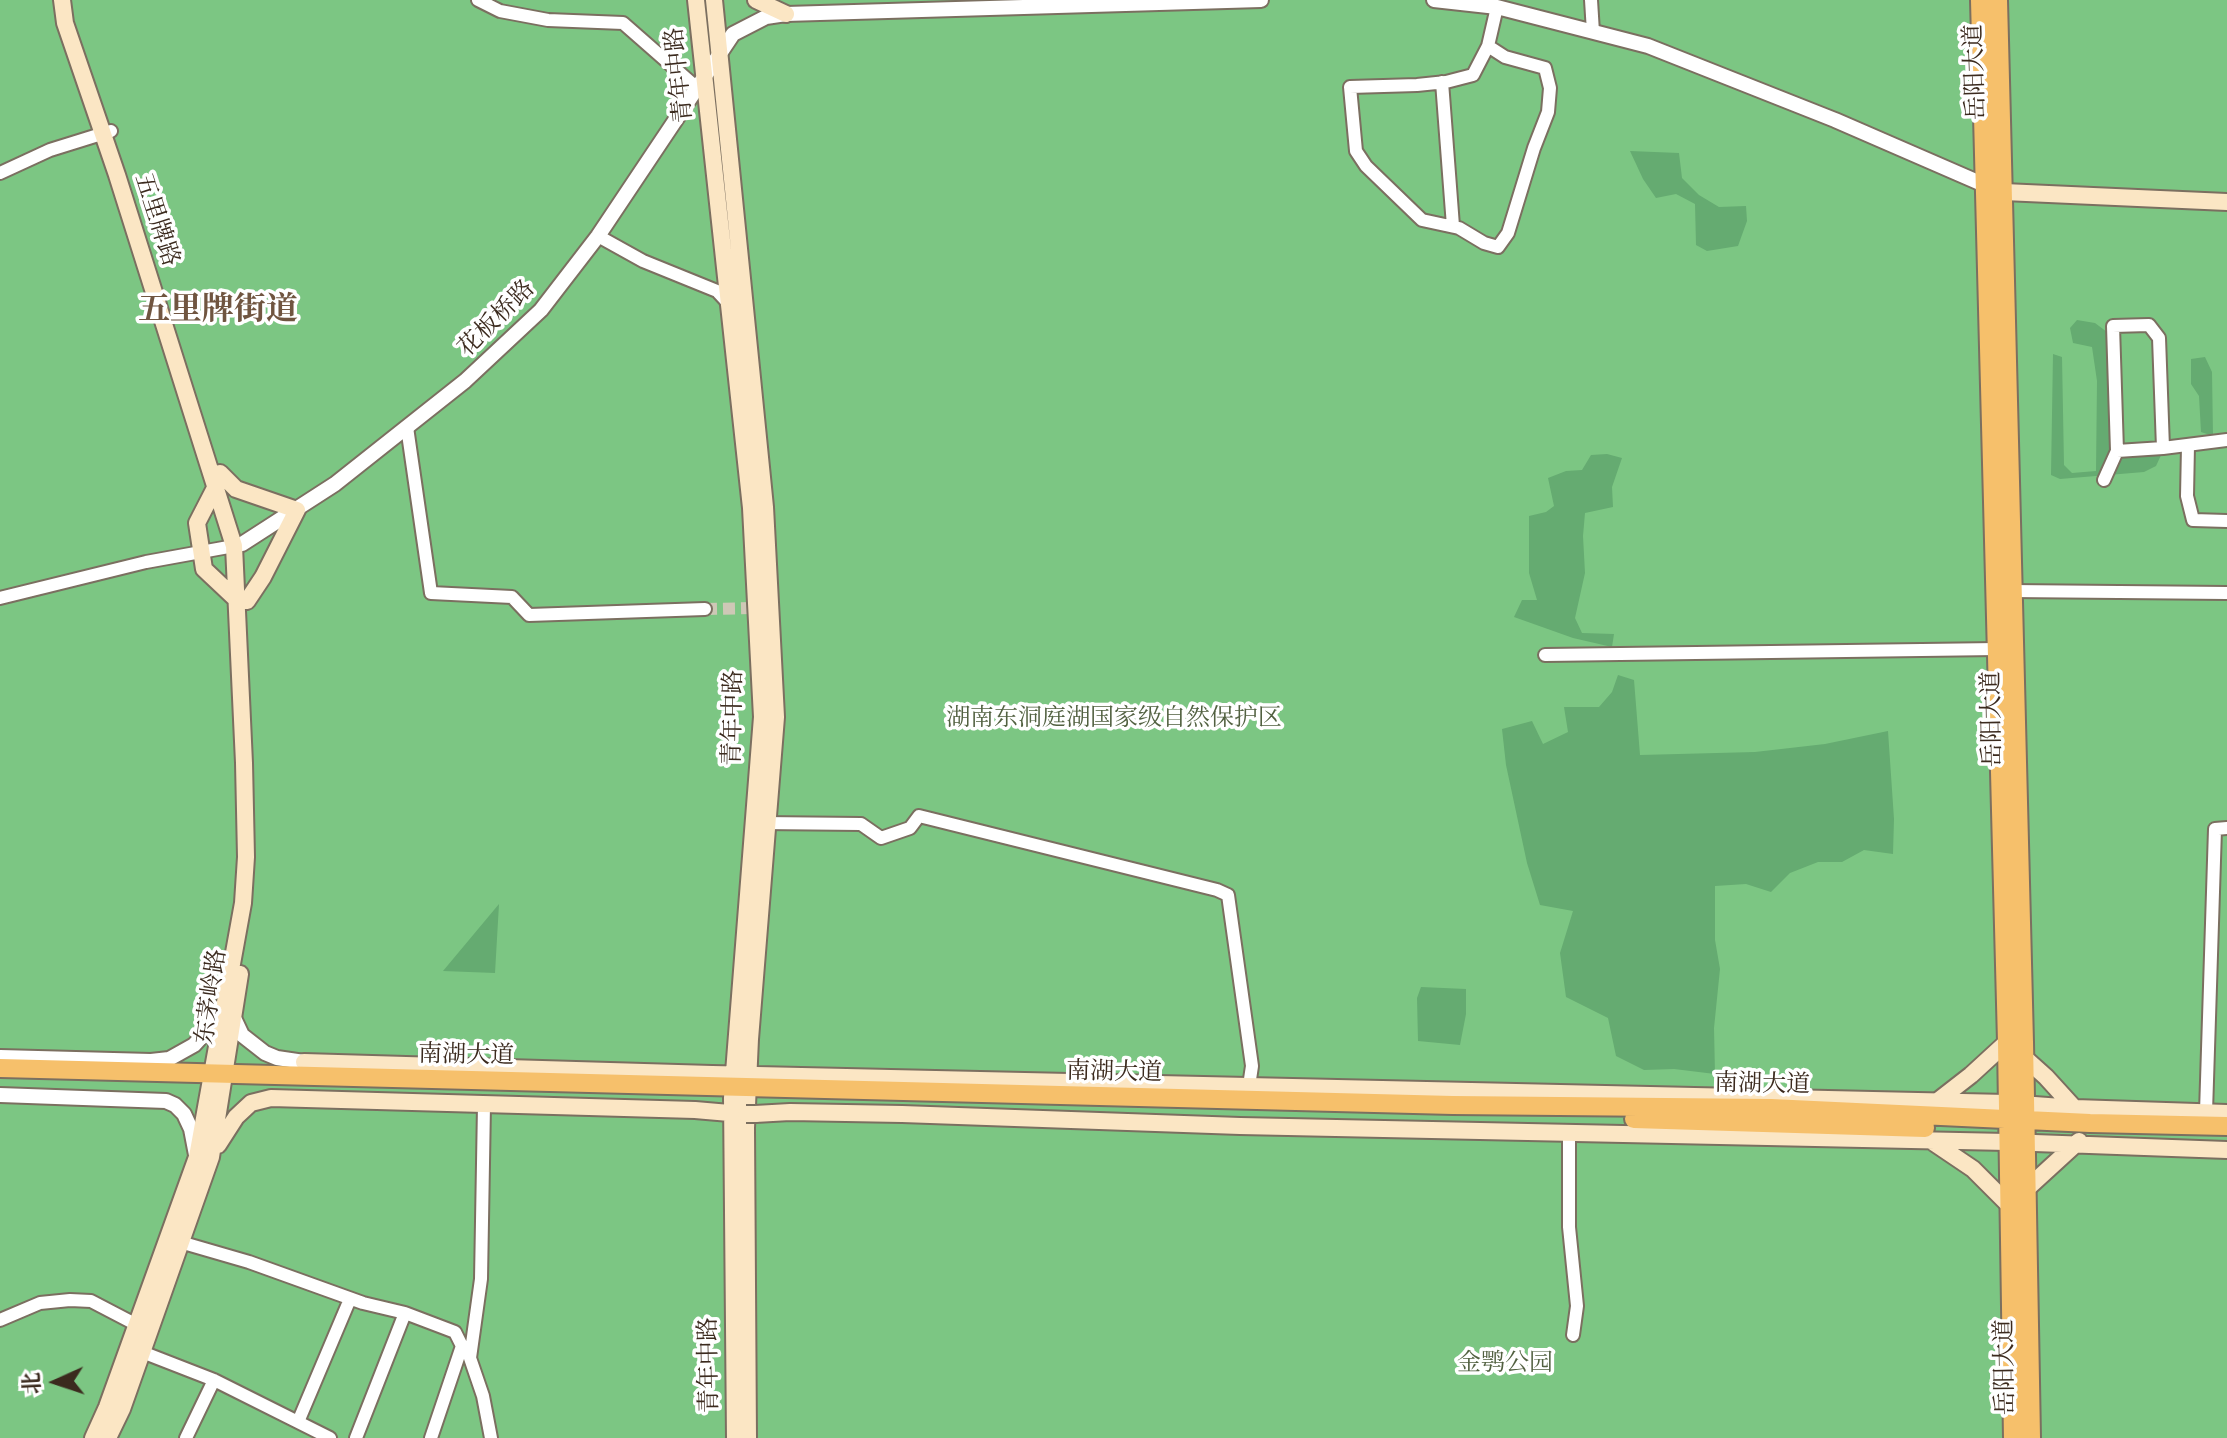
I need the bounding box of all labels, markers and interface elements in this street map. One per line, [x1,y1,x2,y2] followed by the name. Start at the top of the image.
[1960,24,1992,120] street label: 岳阳大道
[661,26,699,124] street label: 青年中路
[127,170,185,270] street label: 五里牌路
[453,275,541,363] street label: 花板桥路
[138,292,298,330] district label: 五里牌街道
[719,670,749,766] street label: 青年中路
[1978,671,2008,767] street label: 岳阳大道
[946,705,1282,733] park label: 湖南东洞庭湖国家级自然保护区
[191,947,233,1047] street label: 东茅岭路
[418,1041,514,1071] street label: 南湖大道
[1066,1058,1162,1088] street label: 南湖大道
[1714,1070,1810,1100] street label: 南湖大道
[695,1317,725,1413] street label: 青年中路
[1991,1319,2021,1415] street label: 岳阳大道
[16,1342,96,1422] north arrow
[1457,1350,1553,1378] park label: 金鹗公园
[16,1371,48,1395] text: 北

